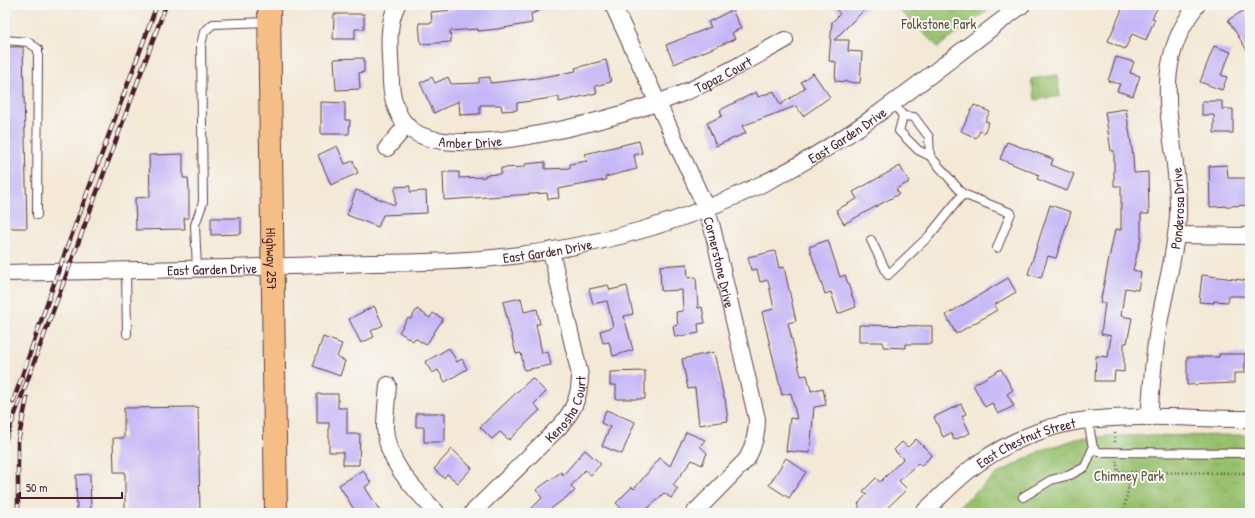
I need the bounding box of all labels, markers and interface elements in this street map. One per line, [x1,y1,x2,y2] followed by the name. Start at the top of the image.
[901,14,977,33] park label: Folkstone Park
[691,51,755,96] street label: Topaz Court
[804,102,890,167] street label: East Garden Drive
[438,130,503,152] street label: Amber Drive
[1165,166,1188,250] street label: Ponderosa Drive
[700,214,740,310] street label: Cornerstone Drive
[262,228,282,290] street label: Highway 257
[502,233,594,267] street label: East Garden Drive
[167,258,258,279] street label: East Garden Drive
[540,376,590,446] street label: Kenosha Court
[972,412,1077,472] street label: East Chestnut Street
[1094,466,1165,486] park label: Chimney Park
[20,474,122,500] scale bar
[26,479,47,496] text: 50 m

